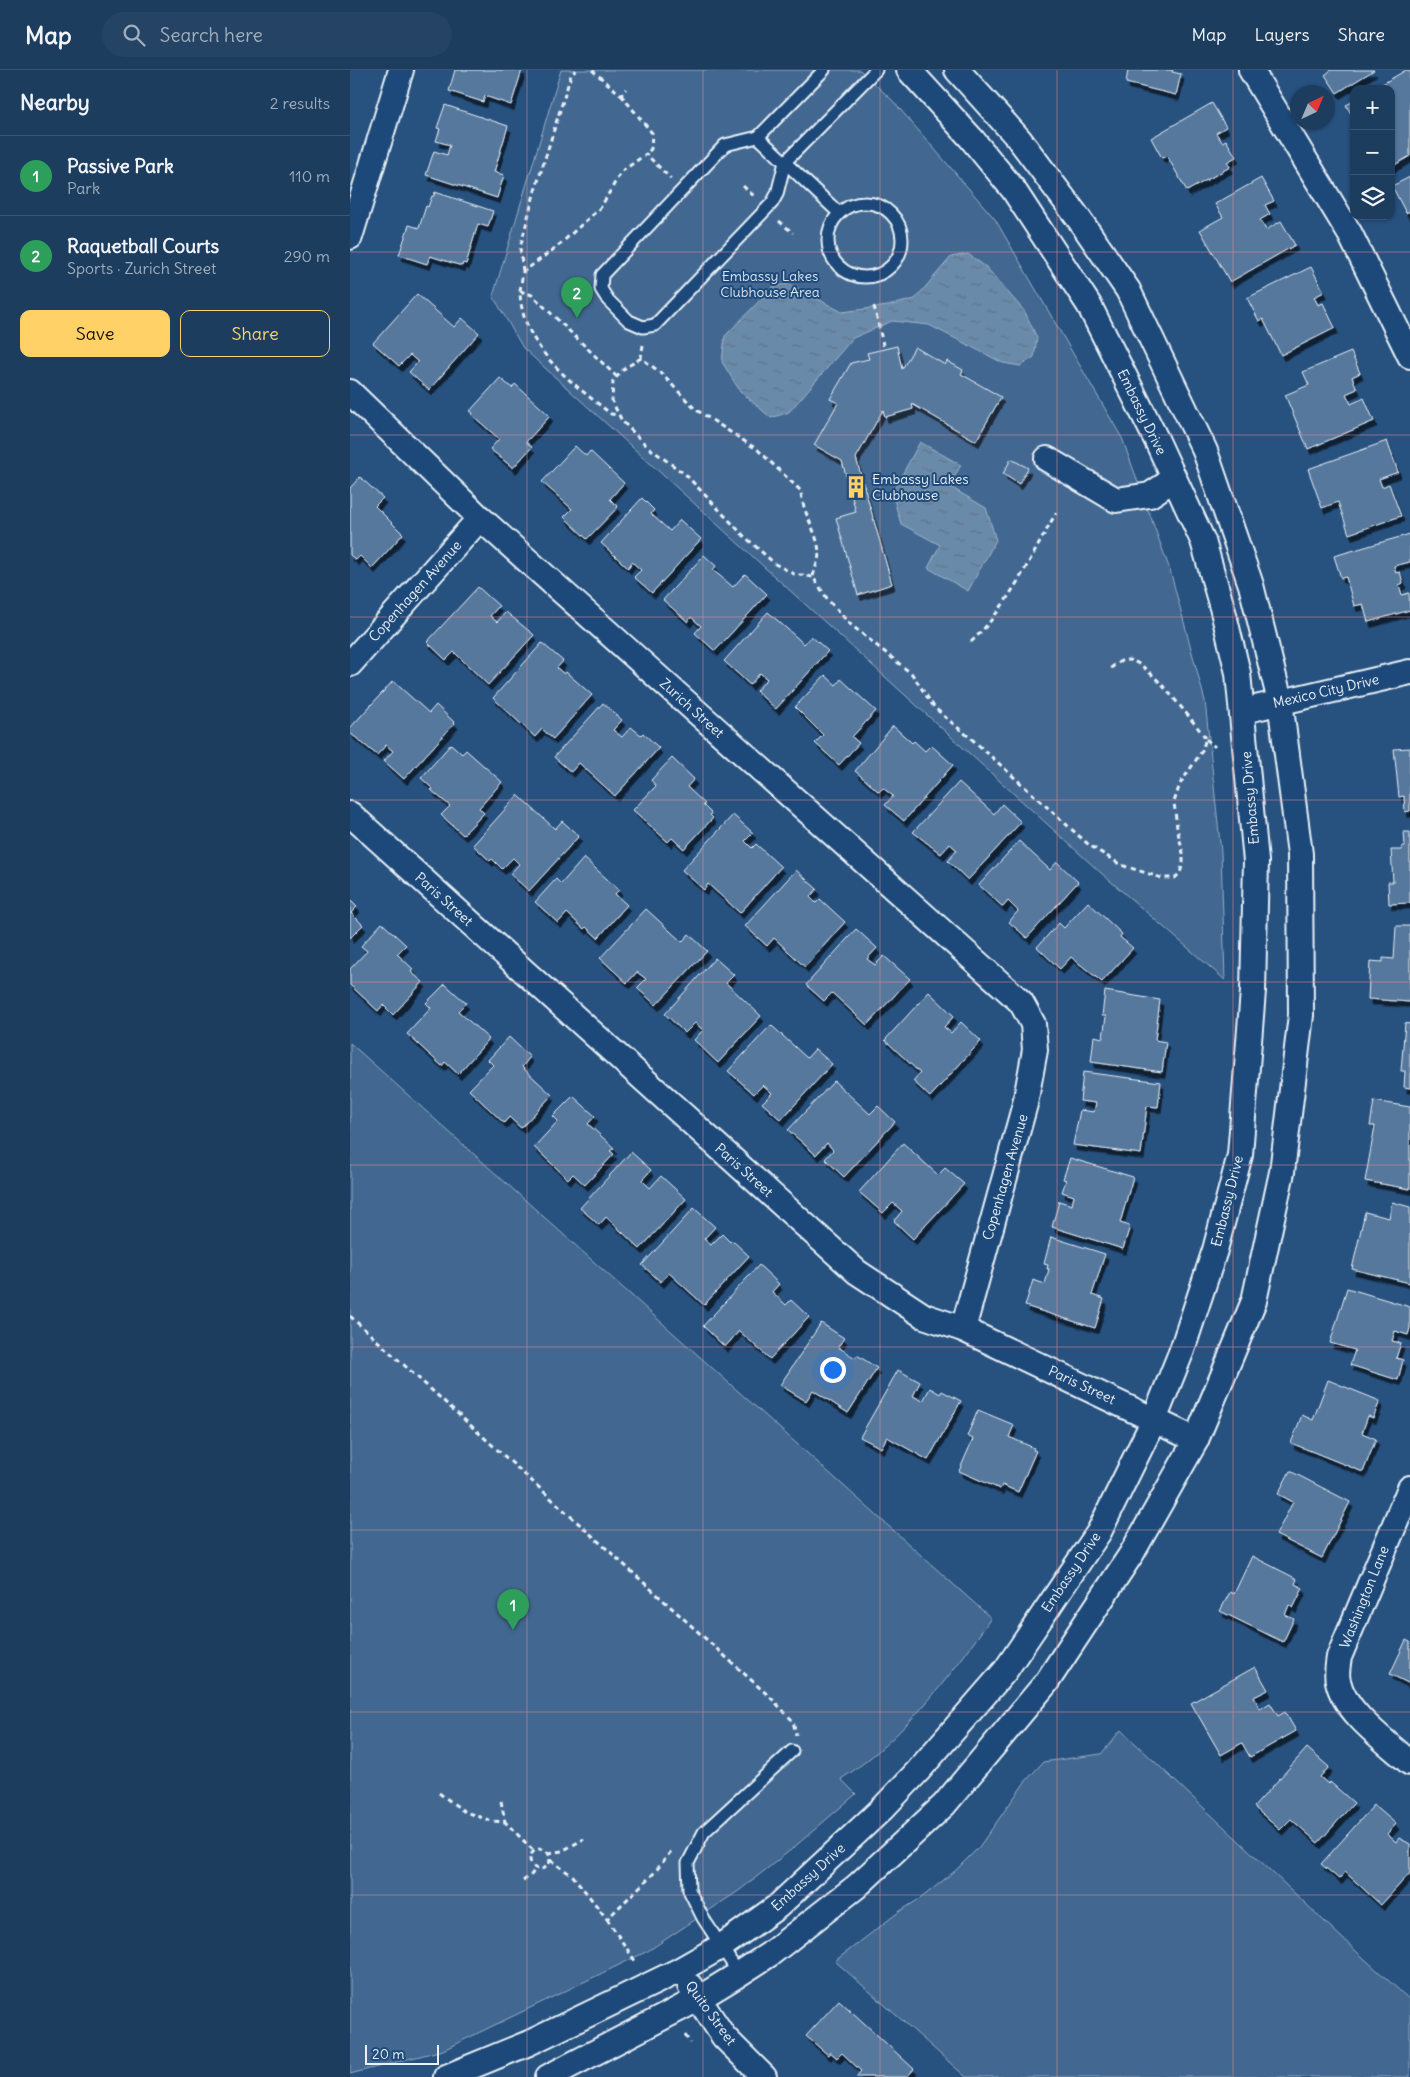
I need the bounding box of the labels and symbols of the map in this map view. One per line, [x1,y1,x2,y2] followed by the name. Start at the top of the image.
[1290,85,1335,130] north arrow
[720,267,820,301] park label: Embassy Lakes Clubhouse Area
[561,277,593,318] pin: 2
[1113,366,1171,458] street label: Embassy Drive
[872,470,969,504] place label: Embassy Lakes Clubhouse
[843,474,869,500] building icon: Embassy Lakes Clubhouse
[365,537,465,645] street label: Copenhagen Avenue
[1271,670,1381,712] street label: Mexico City Drive
[656,674,728,742] street label: Zurich Street
[1237,751,1263,845] street label: Embassy Drive
[411,868,477,930] street label: Paris Street
[978,1112,1032,1242] street label: Copenhagen Avenue
[711,1139,777,1201] street label: Paris Street
[1207,1154,1247,1248] street label: Embassy Drive
[820,1357,846,1383] your location
[1046,1362,1119,1408] street label: Paris Street
[1037,1528,1105,1616] street label: Embassy Drive
[1335,1543,1393,1651] street label: Washington Lane
[497,1589,529,1630] pin: 1
[767,1839,849,1915] street label: Embassy Drive
[682,1977,741,2049] street label: Quito Street
[365,2042,439,2065] scale bar

